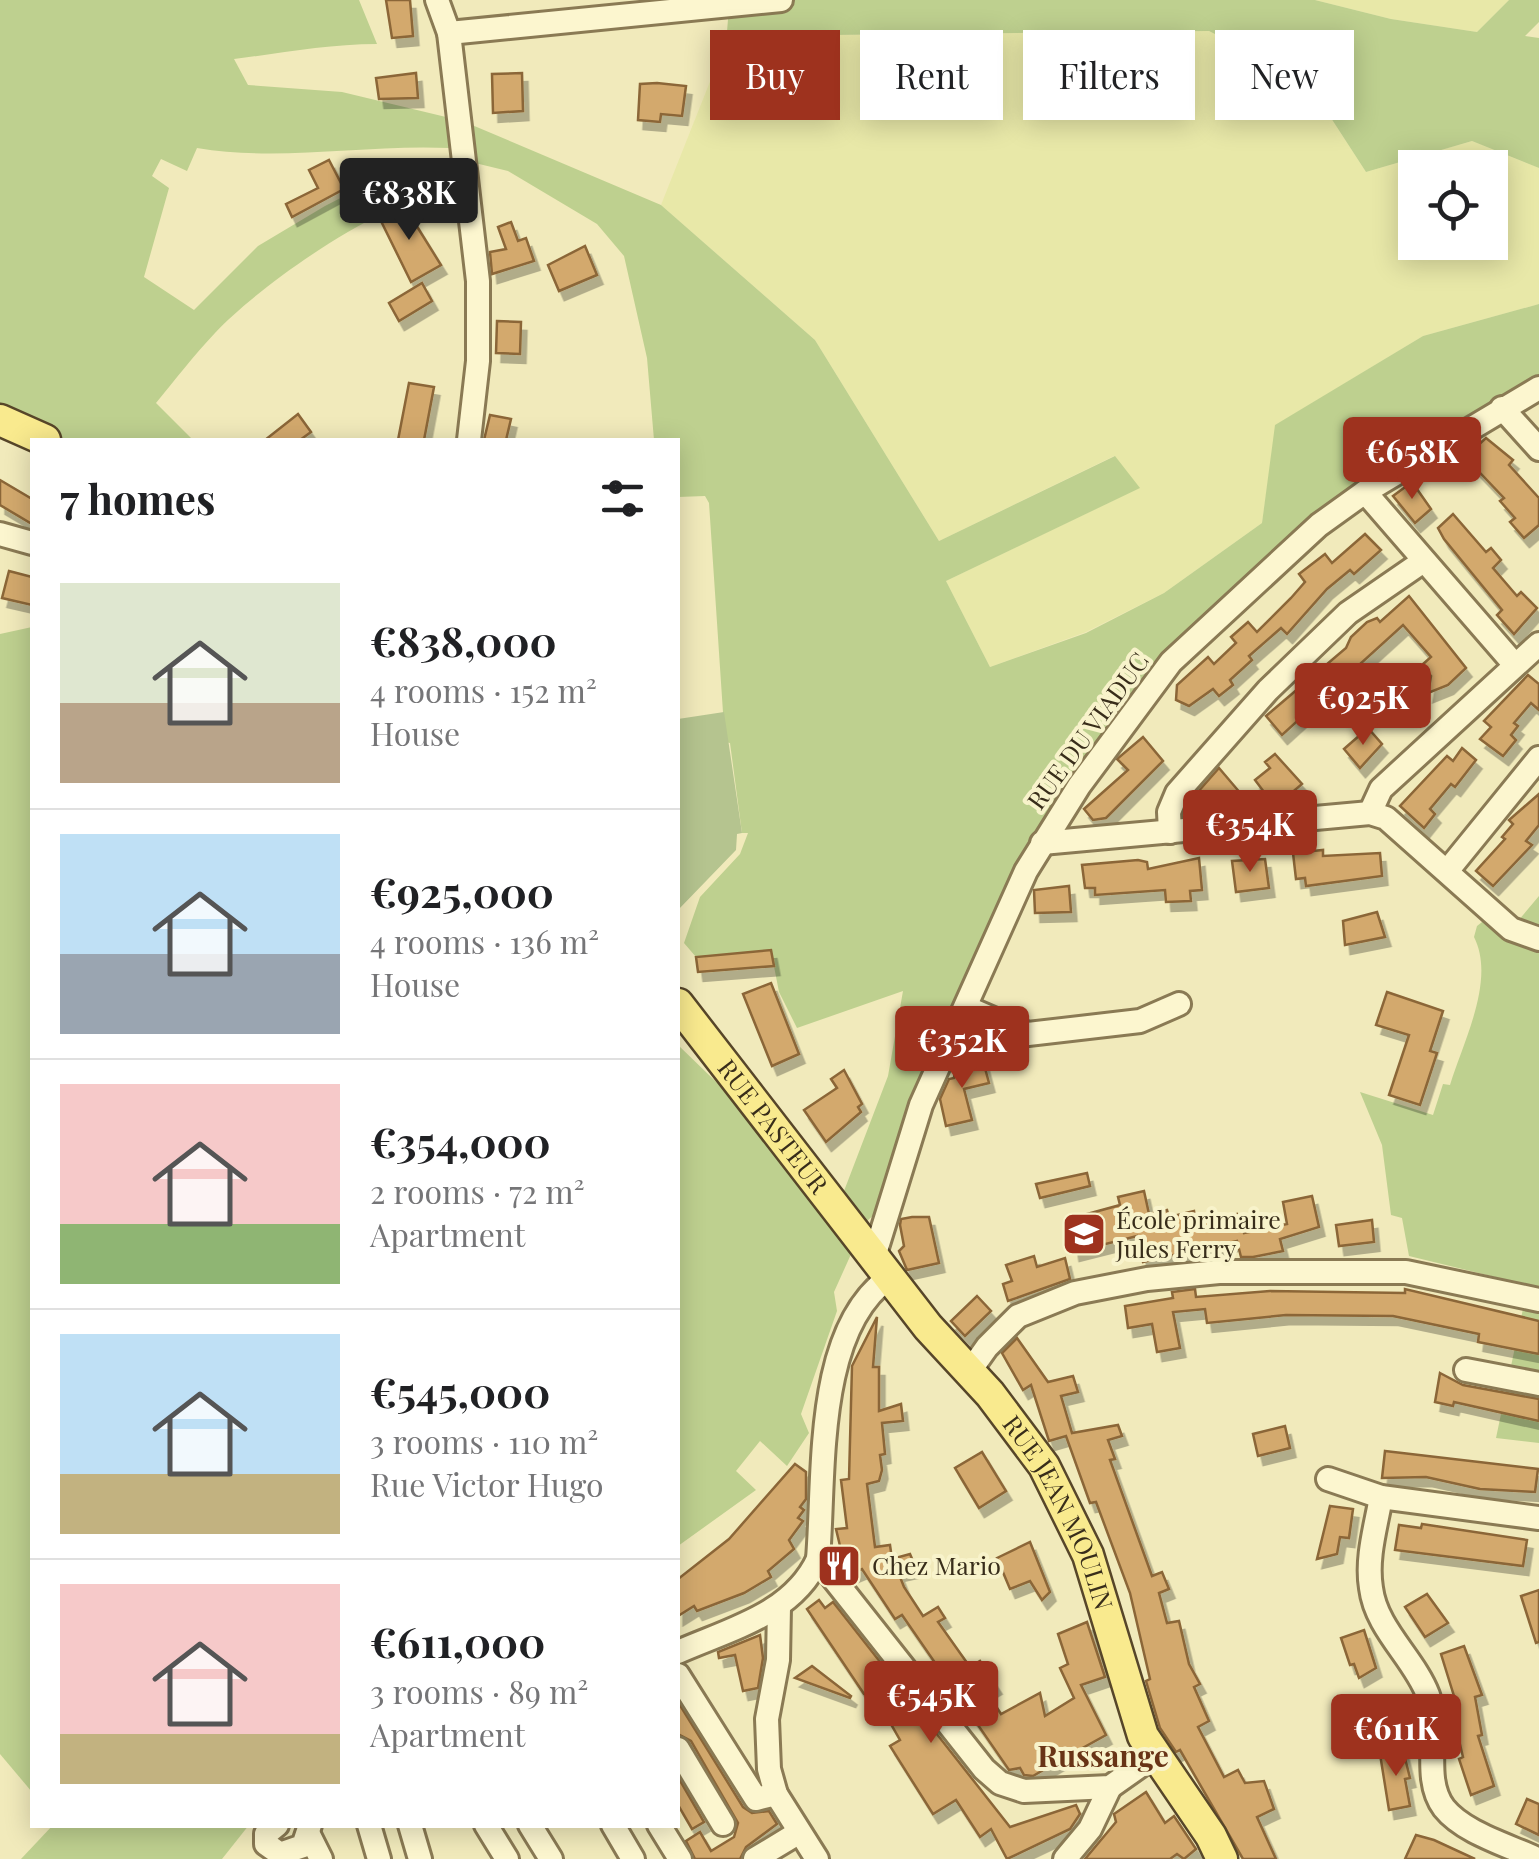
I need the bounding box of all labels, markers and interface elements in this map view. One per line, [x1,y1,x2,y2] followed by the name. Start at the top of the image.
[710,30,840,120] chip: Buy
[860,30,1003,120] chip: Rent
[1023,30,1195,120] chip: Filters
[1215,30,1354,120] chip: New
[1398,150,1508,260] map controls
[1398,150,1508,260] button: locate
[339,158,479,243] pin: €838K
[362,169,456,212] text: €838K
[1342,417,1482,502] pin: €658K
[1365,428,1459,471] text: €658K
[60,470,215,526] text: 7 homes
[595,471,650,526] icon: filters
[370,612,557,668] text: €838,000
[140,623,260,743] icon: home
[1019,645,1155,815] street label: RUE DU VIADUC
[1293,663,1433,748] pin: €925K
[370,668,597,711] text: 4 rooms · 152 m²
[1317,674,1409,717] text: €925K
[370,711,460,754] text: House
[1180,790,1320,875] pin: €354K
[1205,801,1295,844] text: €354K
[370,863,554,919] text: €925,000
[140,874,260,994] icon: home
[370,919,599,962] text: 4 rooms · 136 m²
[370,962,460,1005] text: House
[892,1006,1032,1091] pin: €352K
[917,1017,1007,1060] text: €352K
[712,1052,837,1200] street label: RUE PASTEUR
[370,1113,551,1169] text: €354,000
[140,1124,260,1244] icon: home
[370,1169,585,1212] text: 2 rooms · 72 m²
[1115,1202,1281,1264] place label: École primaire Jules Ferry
[1061,1211,1107,1257] school or university icon: École primaire Jules Ferry
[370,1212,525,1255] text: Apartment
[370,1363,550,1419] text: €545,000
[140,1374,260,1494] icon: home
[996,1408,1122,1613] street label: RUE JEAN MOULIN
[370,1419,598,1462] text: 3 rooms · 110 m²
[370,1462,604,1505] text: Rue Victor Hugo
[816,1543,862,1589] restaurant icon: Chez Mario
[872,1548,1001,1581] place label: Chez Mario
[370,1613,545,1669] text: €611,000
[140,1624,260,1744] icon: home
[861,1661,1001,1746] pin: €545K
[370,1669,588,1712] text: 3 rooms · 89 m²
[886,1672,976,1715] text: €545K
[1326,1694,1466,1779] pin: €611K
[1353,1705,1439,1748] text: €611K
[370,1712,525,1755] text: Apartment
[1037,1735,1169,1775] district label: Russange

